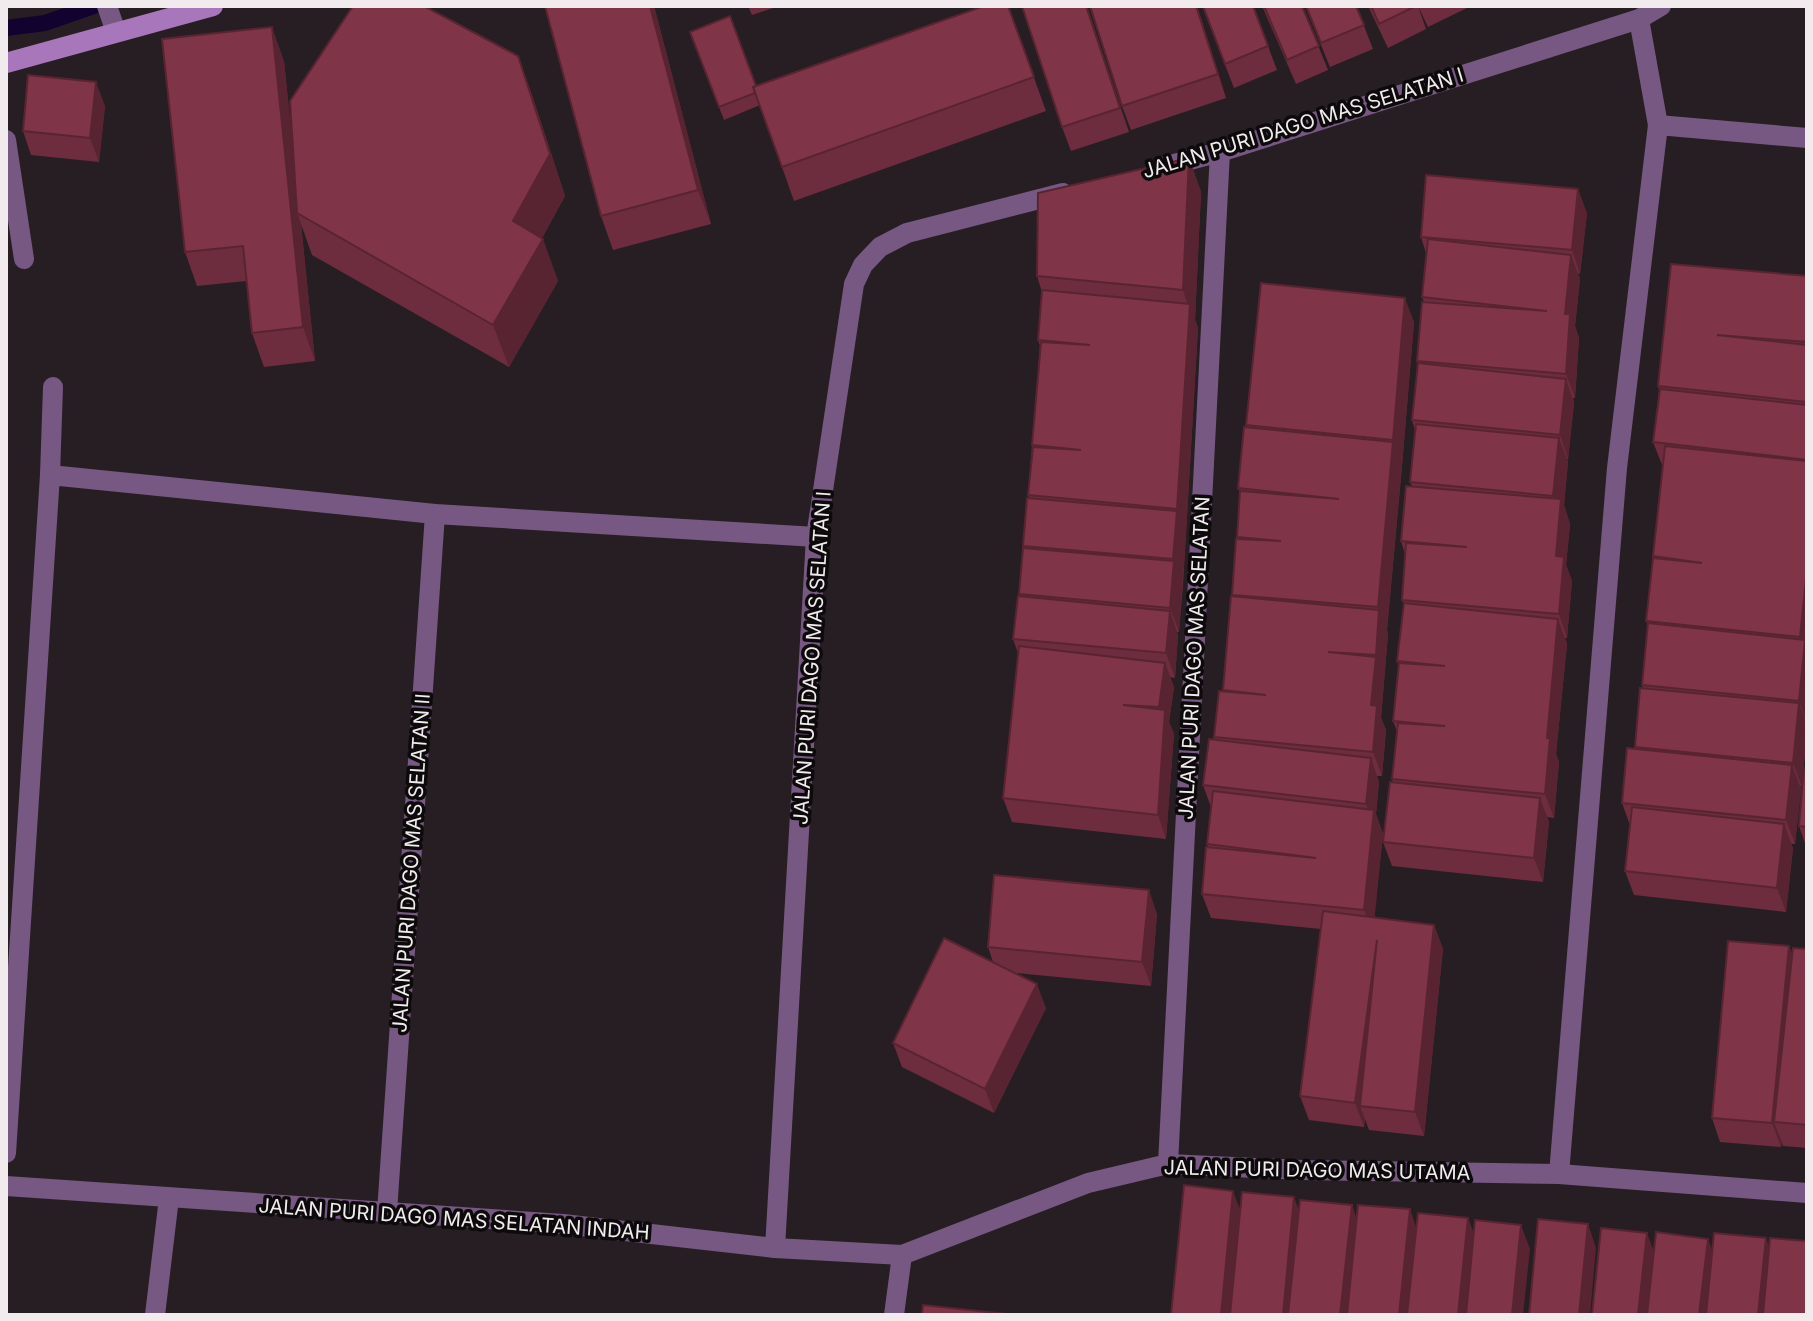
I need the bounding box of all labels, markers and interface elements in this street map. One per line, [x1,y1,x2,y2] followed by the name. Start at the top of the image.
[1140,63,1466,183] street label: JALAN PURI DAGO MAS SELATAN I
[788,490,836,826] street label: JALAN PURI DAGO MAS SELATAN I
[1174,496,1214,820] street label: JALAN PURI DAGO MAS SELATAN
[387,693,435,1033] street label: JALAN PURI DAGO MAS SELATAN II
[1163,1155,1471,1185] street label: JALAN PURI DAGO MAS UTAMA
[258,1193,650,1245] street label: JALAN PURI DAGO MAS SELATAN INDAH

